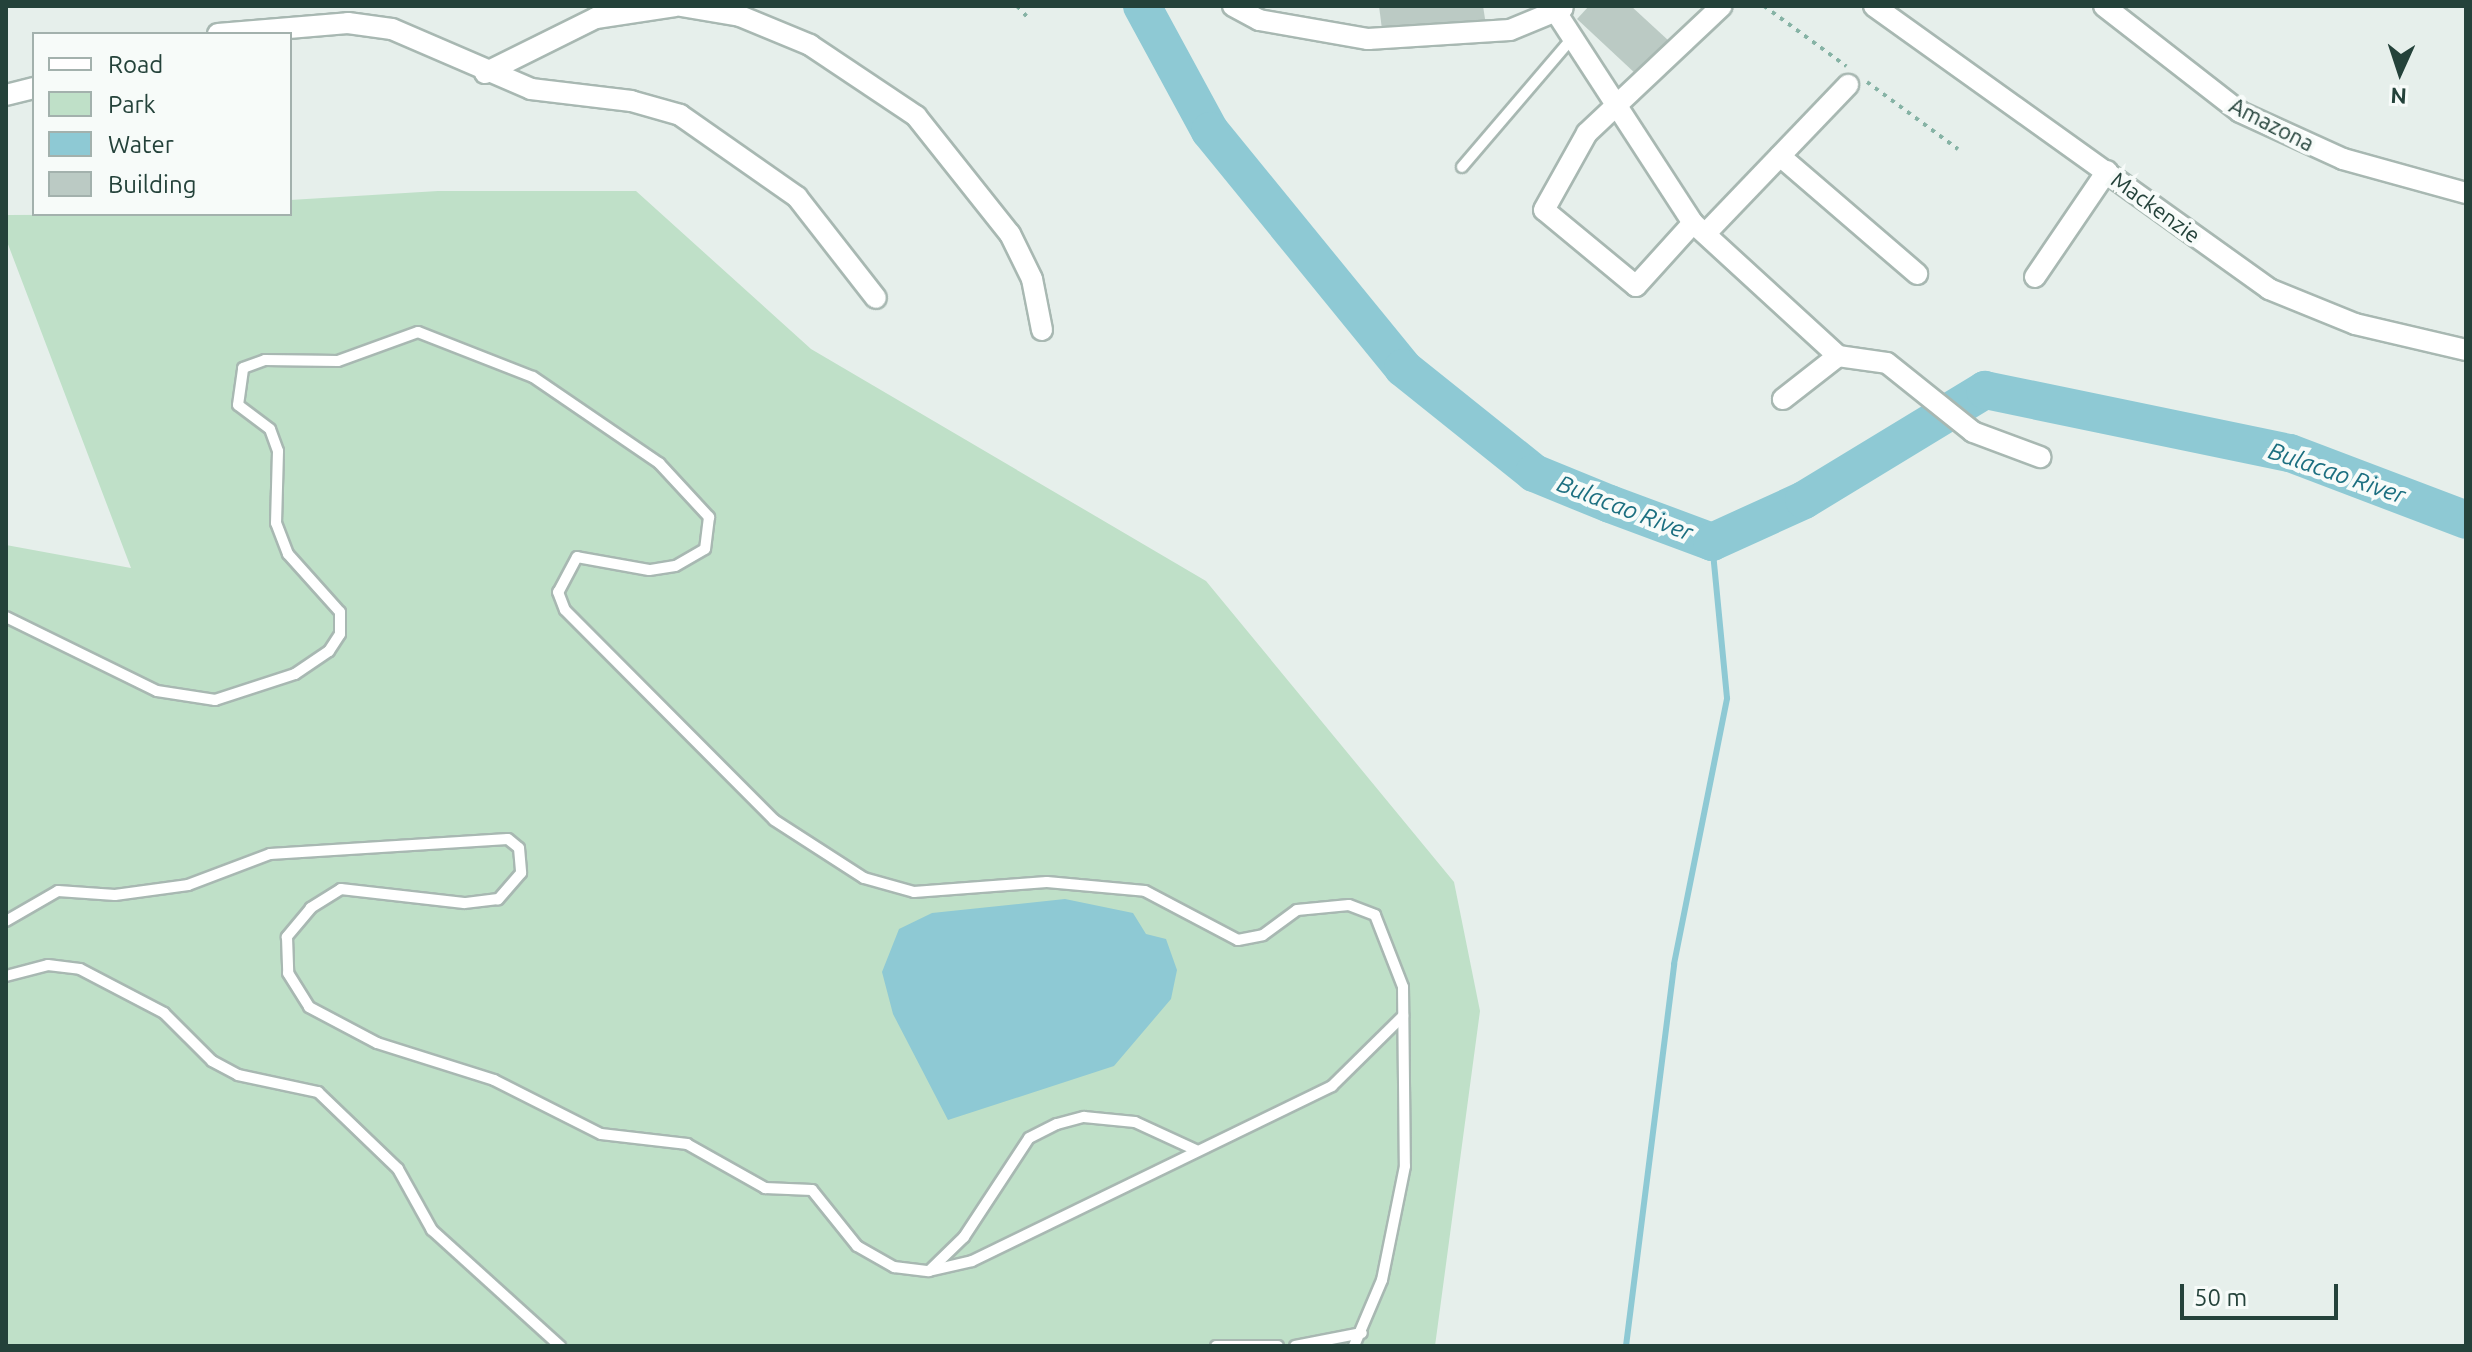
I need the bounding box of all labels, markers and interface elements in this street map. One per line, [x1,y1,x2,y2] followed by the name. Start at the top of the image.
[32,32,292,216] legend
[2360,32,2440,112] north arrow
[108,51,163,78] text: Road
[2390,84,2408,109] text: N
[108,91,156,118] text: Park
[2225,92,2319,156] street label: Amazona
[108,131,174,158] text: Water
[2106,166,2206,248] street label: Mackenzie
[108,171,196,198] text: Building
[2265,436,2409,510] water label: Bulacao River
[1553,469,1697,547] water label: Bulacao River
[2184,1268,2342,1318] scale bar
[2194,1284,2247,1311] text: 50 m

